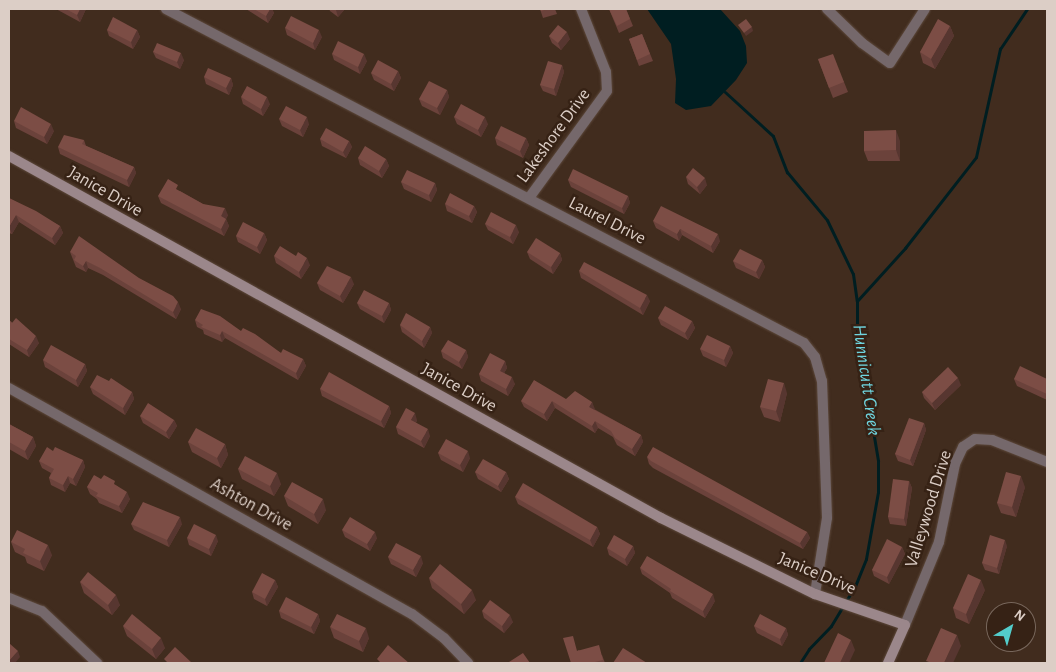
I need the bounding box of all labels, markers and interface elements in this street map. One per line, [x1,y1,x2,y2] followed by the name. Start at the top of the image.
[513,85,595,187] street label: Lakeshore Drive
[64,162,146,222] street label: Janice Drive
[565,192,649,250] street label: Laurel Drive
[847,323,885,437] water label: Hunnicutt Creek
[418,359,500,417] street label: Janice Drive
[901,448,957,570] street label: Valleywood Drive
[206,474,296,536] street label: Ashton Drive
[775,548,859,600] street label: Janice Drive
[986,602,1036,652] north arrow
[1011,607,1028,624] text: N

